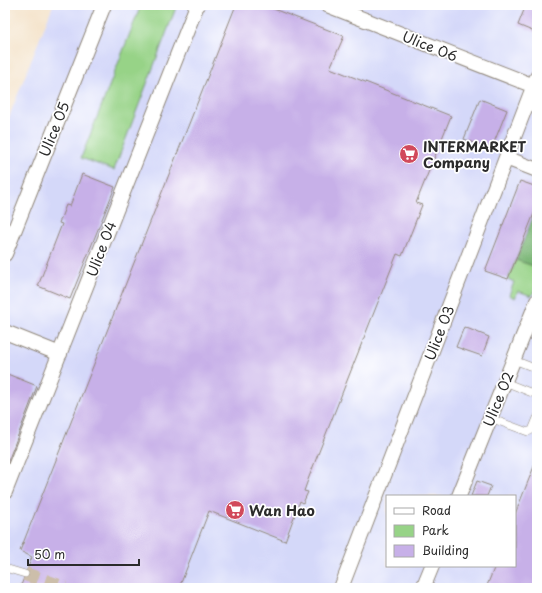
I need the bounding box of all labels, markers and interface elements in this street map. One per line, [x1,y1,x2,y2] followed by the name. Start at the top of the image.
[399,25,461,67] street label: Ulice 06
[33,98,75,160] street label: Ulice 05
[423,136,527,173] place label: INTERMARKET Company
[398,143,420,165] supermarket icon: INTERMARKET Company
[81,218,121,280] street label: Ulice 04
[419,302,459,364] street label: Ulice 03
[477,368,519,430] street label: Ulice 02
[386,495,516,567] legend
[224,499,246,521] supermarket icon: Wan Hao
[249,500,315,521] place label: Wan Hao
[422,501,451,519] text: Road
[422,521,449,539] text: Park
[28,541,139,567] scale bar
[422,541,469,559] text: Building
[34,545,65,563] text: 50 m

